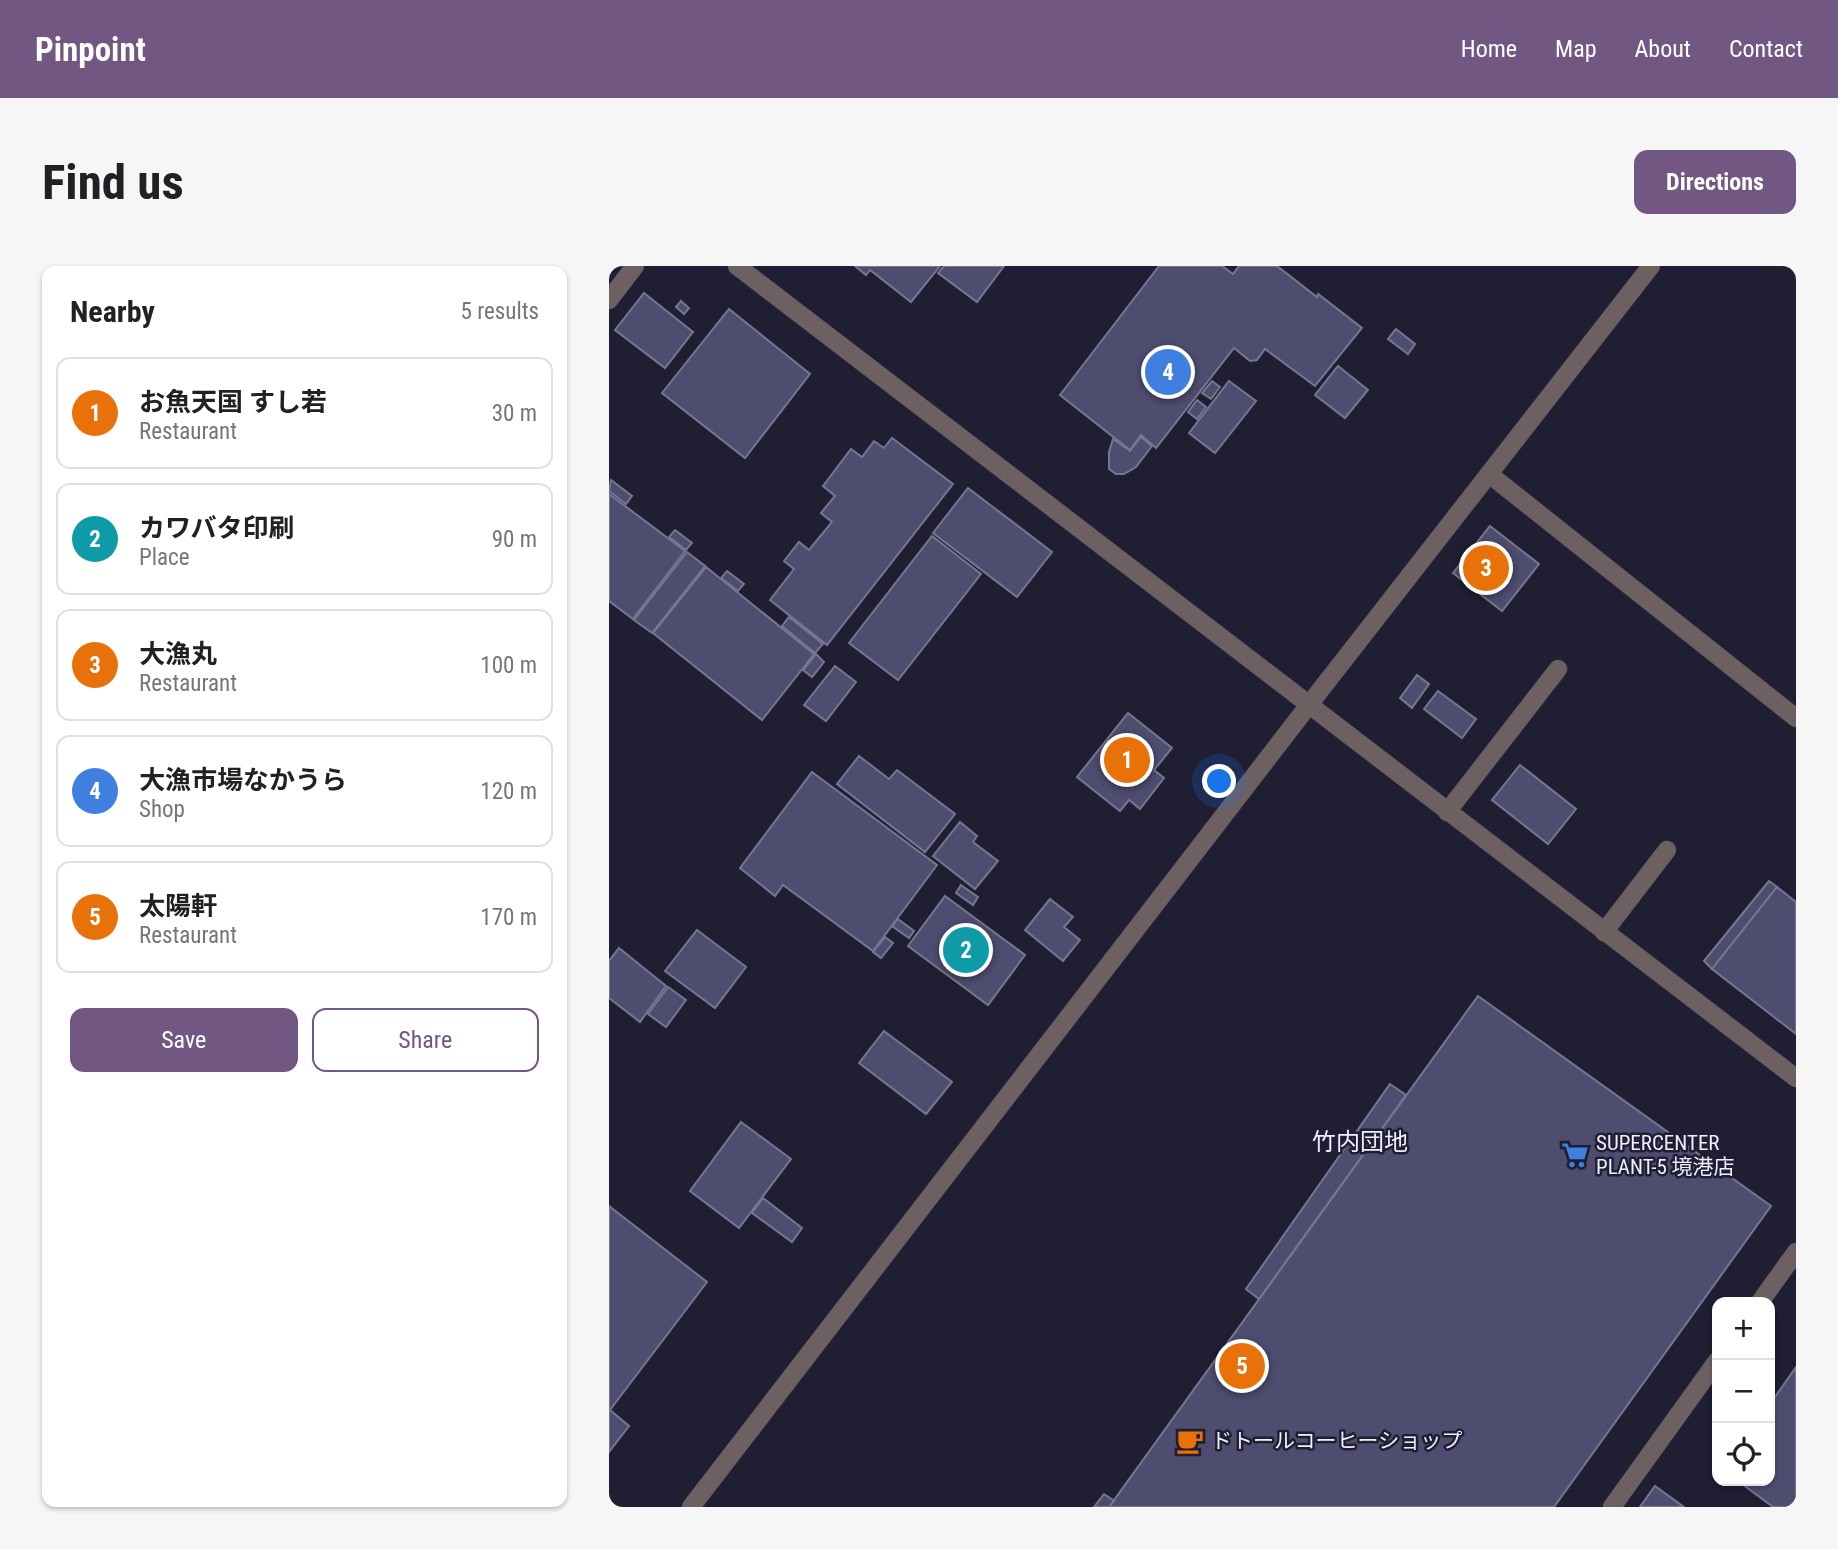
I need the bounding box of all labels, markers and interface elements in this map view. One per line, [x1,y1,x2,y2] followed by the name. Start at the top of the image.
[35,30,146,69] text: Pinpoint
[1461,35,1517,63] text: Home
[1555,35,1597,63] text: Map
[1635,35,1691,63] text: About
[1729,35,1803,63] text: Contact
[1634,150,1796,214] button: Directions
[42,154,184,211] text: Find us
[70,294,155,329] text: Nearby
[461,298,539,325] text: 5 results
[1145,346,1191,398] pin: 4
[139,387,327,417] text: お魚天国 すし若
[89,400,101,427] text: 1
[492,400,537,427] text: 30 m
[139,418,237,445] text: Restaurant
[139,513,294,543] text: カワバタ印刷
[89,526,101,553] text: 2
[492,526,537,553] text: 90 m
[1463,542,1509,594] pin: 3
[139,544,189,571] text: Place
[139,639,217,669] text: 大漁丸
[89,652,101,679] text: 3
[480,652,537,679] text: 100 m
[139,670,237,697] text: Restaurant
[1104,734,1150,786] pin: 1
[1202,764,1236,798] your location
[139,765,347,795] text: 大漁市場なかうら
[89,778,101,805] text: 4
[480,778,537,805] text: 120 m
[139,796,185,823] text: Shop
[139,891,217,921] text: 太陽軒
[89,904,101,931] text: 5
[480,904,537,931] text: 170 m
[139,922,237,949] text: Restaurant
[943,924,989,976] pin: 2
[70,1008,298,1072] button: Save
[312,1008,539,1072] button: Share
[1312,1128,1408,1156] district label: 竹内団地
[1596,1131,1735,1179] place label: SUPERCENTER PLANT-5 境港店
[1560,1140,1590,1170] supermarket icon: SUPERCENTER PLANT-5 境港店
[1712,1297,1775,1486] map controls
[1712,1297,1775,1360] button: +
[1219,1340,1265,1392] pin: 5
[1712,1360,1775,1423] button: −
[1712,1423,1775,1486] button: locate
[1175,1426,1205,1456] cafe icon: ドトールコーヒーショップ
[1211,1429,1462,1453] place label: ドトールコーヒーショップ

